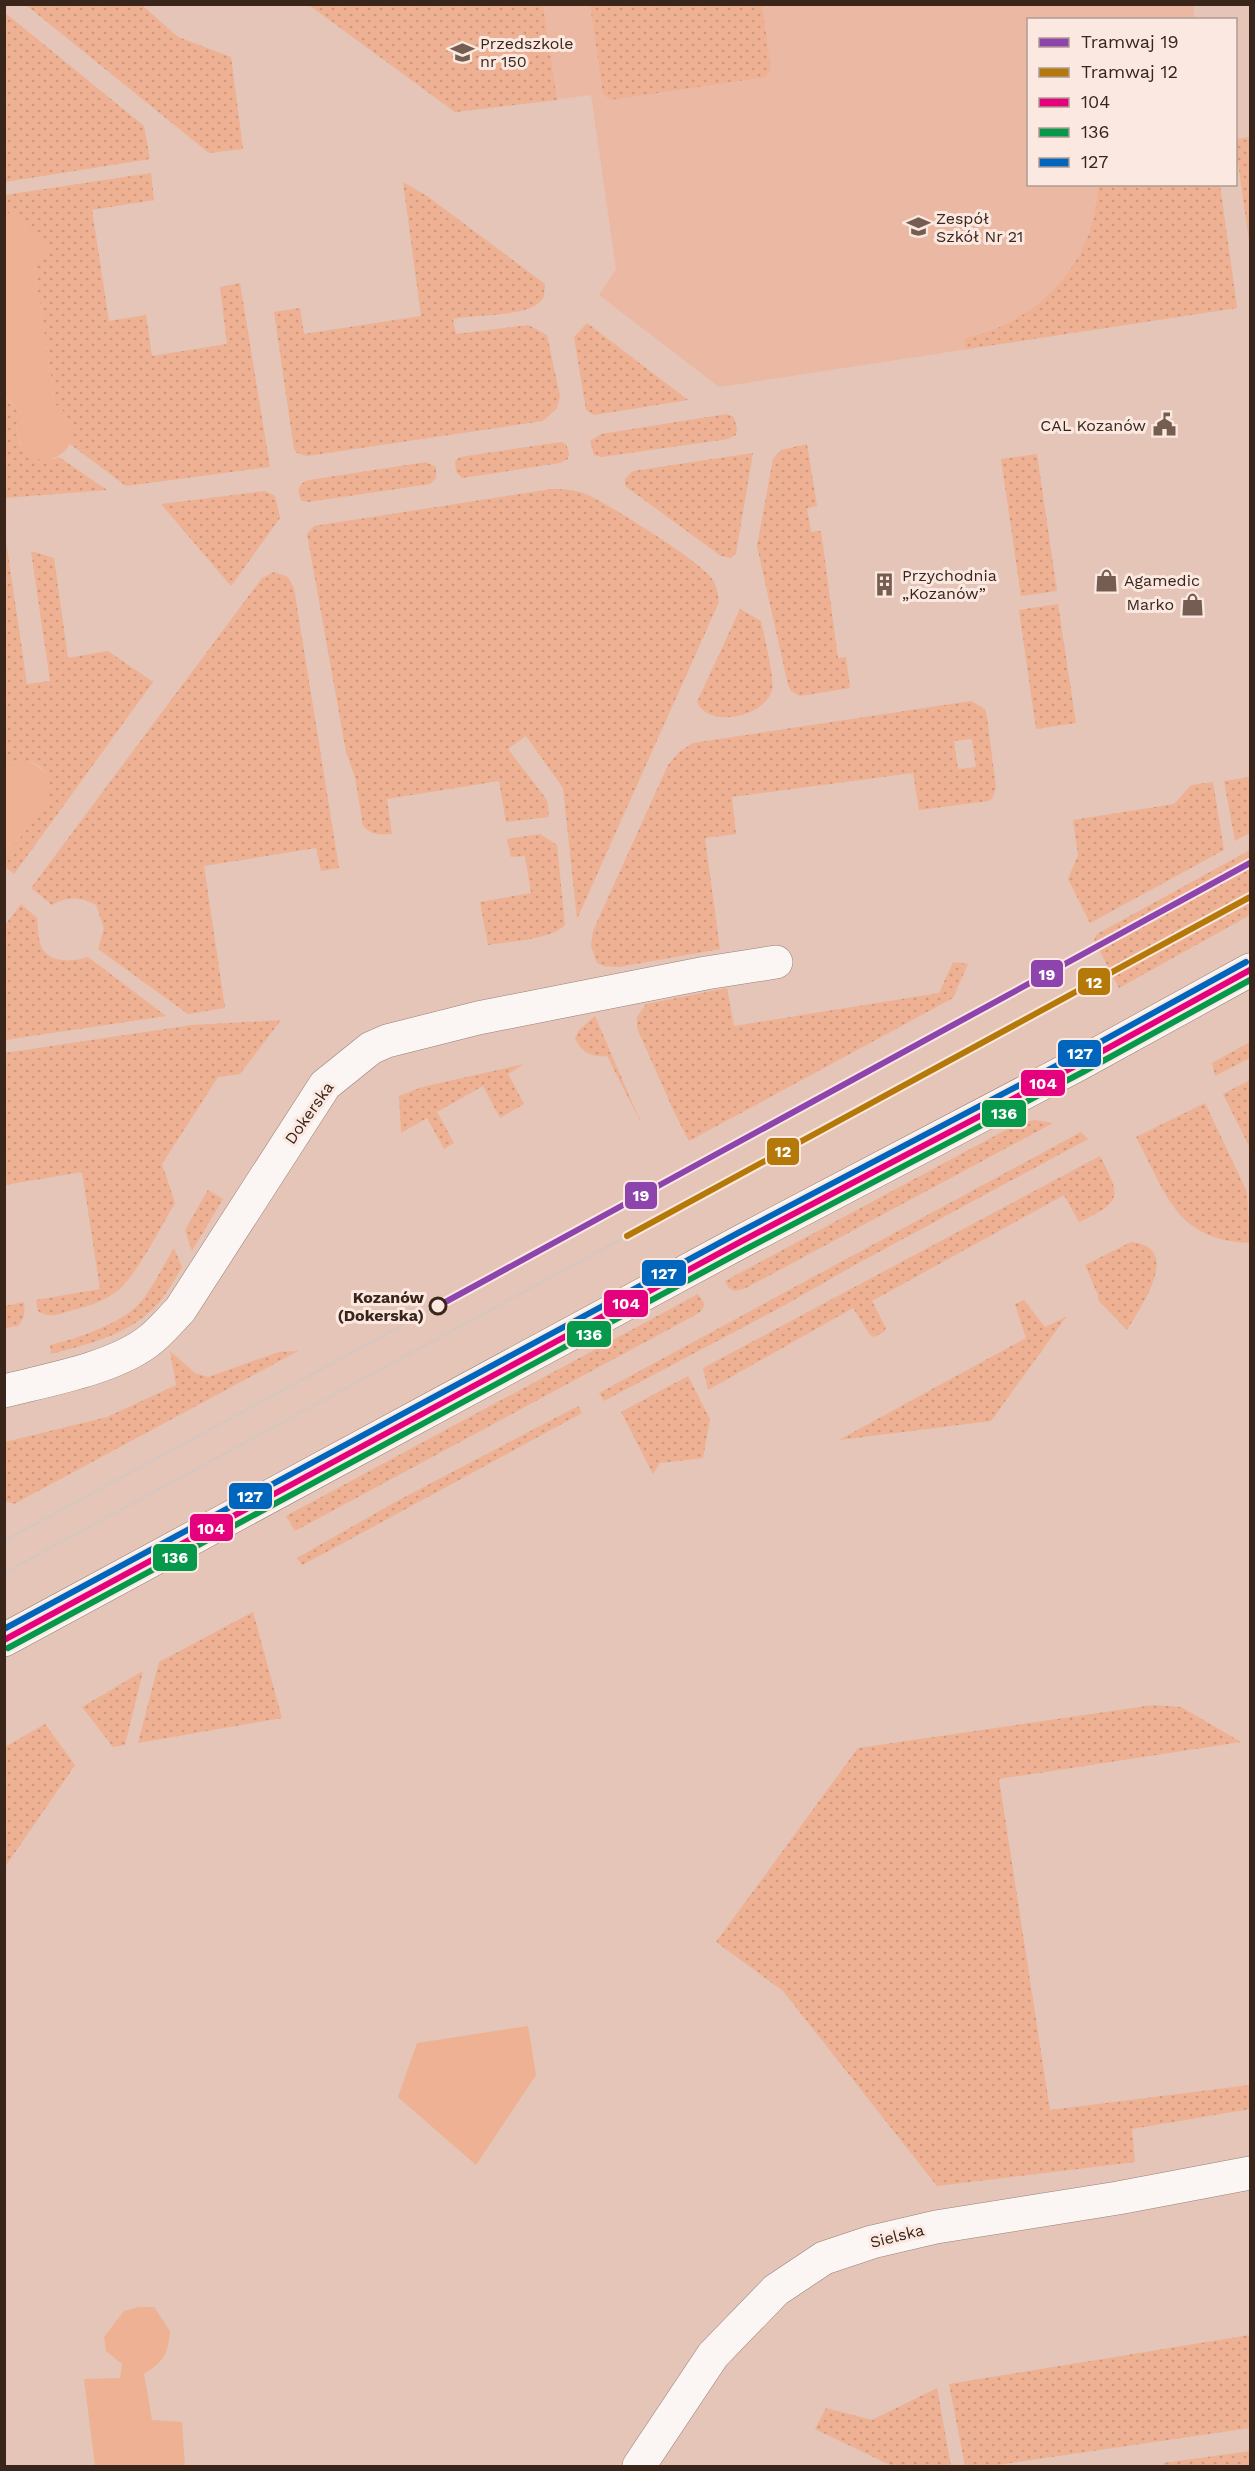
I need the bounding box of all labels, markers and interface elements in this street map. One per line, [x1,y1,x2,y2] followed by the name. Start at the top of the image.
[1027,18,1237,186] legend
[1081,31,1179,52] text: Tramwaj 19
[480,34,573,71] place label: Przedszkole nr 150
[449,39,475,65] school or university icon: Przedszkole nr 150
[1081,61,1178,82] text: Tramwaj 12
[1081,91,1110,112] text: 104
[1081,121,1109,142] text: 136
[1081,151,1108,172] text: 127
[936,209,1023,246] place label: Zespół Szkół Nr 21
[905,214,931,240] school or university icon: Zespół Szkół Nr 21
[1151,412,1177,438] public building icon: CAL Kozanów
[1040,416,1146,435] place label: CAL Kozanów
[902,566,997,603] place label: Przychodnia „Kozanów”
[1093,567,1119,593] shop icon: Agamedic
[871,571,897,597] building icon: Przychodnia „Kozanów”
[1124,571,1200,590] place label: Agamedic
[1179,591,1205,617] shop icon: Marko
[1126,595,1174,614] place label: Marko
[1030,959,1064,988] line badge: 19
[1039,965,1056,984] text: 19
[1077,967,1111,996] line badge: 12
[1086,973,1102,992] text: 12
[1057,1039,1102,1068] line badge: 127
[1067,1044,1093,1063] text: 127
[1020,1069,1066,1097] line badge: 104
[1029,1074,1057,1093] text: 104
[281,1078,337,1148] street label: Dokerska
[981,1099,1027,1128] line badge: 136
[991,1104,1017,1123] text: 136
[766,1137,800,1166] line badge: 12
[775,1142,791,1161] text: 12
[624,1181,658,1210] line badge: 19
[633,1186,650,1205] text: 19
[641,1259,687,1287] line badge: 127
[651,1264,677,1283] text: 127
[337,1288,425,1325] place label: Kozanów (Dokerska)
[603,1289,649,1318] line badge: 104
[612,1294,640,1313] text: 104
[429,1297,447,1315] marker: Kozanów (Dokerska)
[566,1320,612,1348] line badge: 136
[576,1325,602,1344] text: 136
[228,1482,273,1510] line badge: 127
[237,1487,263,1506] text: 127
[189,1513,234,1542] line badge: 104
[197,1519,225,1538] text: 104
[152,1543,198,1572] line badge: 136
[162,1548,188,1567] text: 136
[868,2220,926,2252] street label: Sielska

